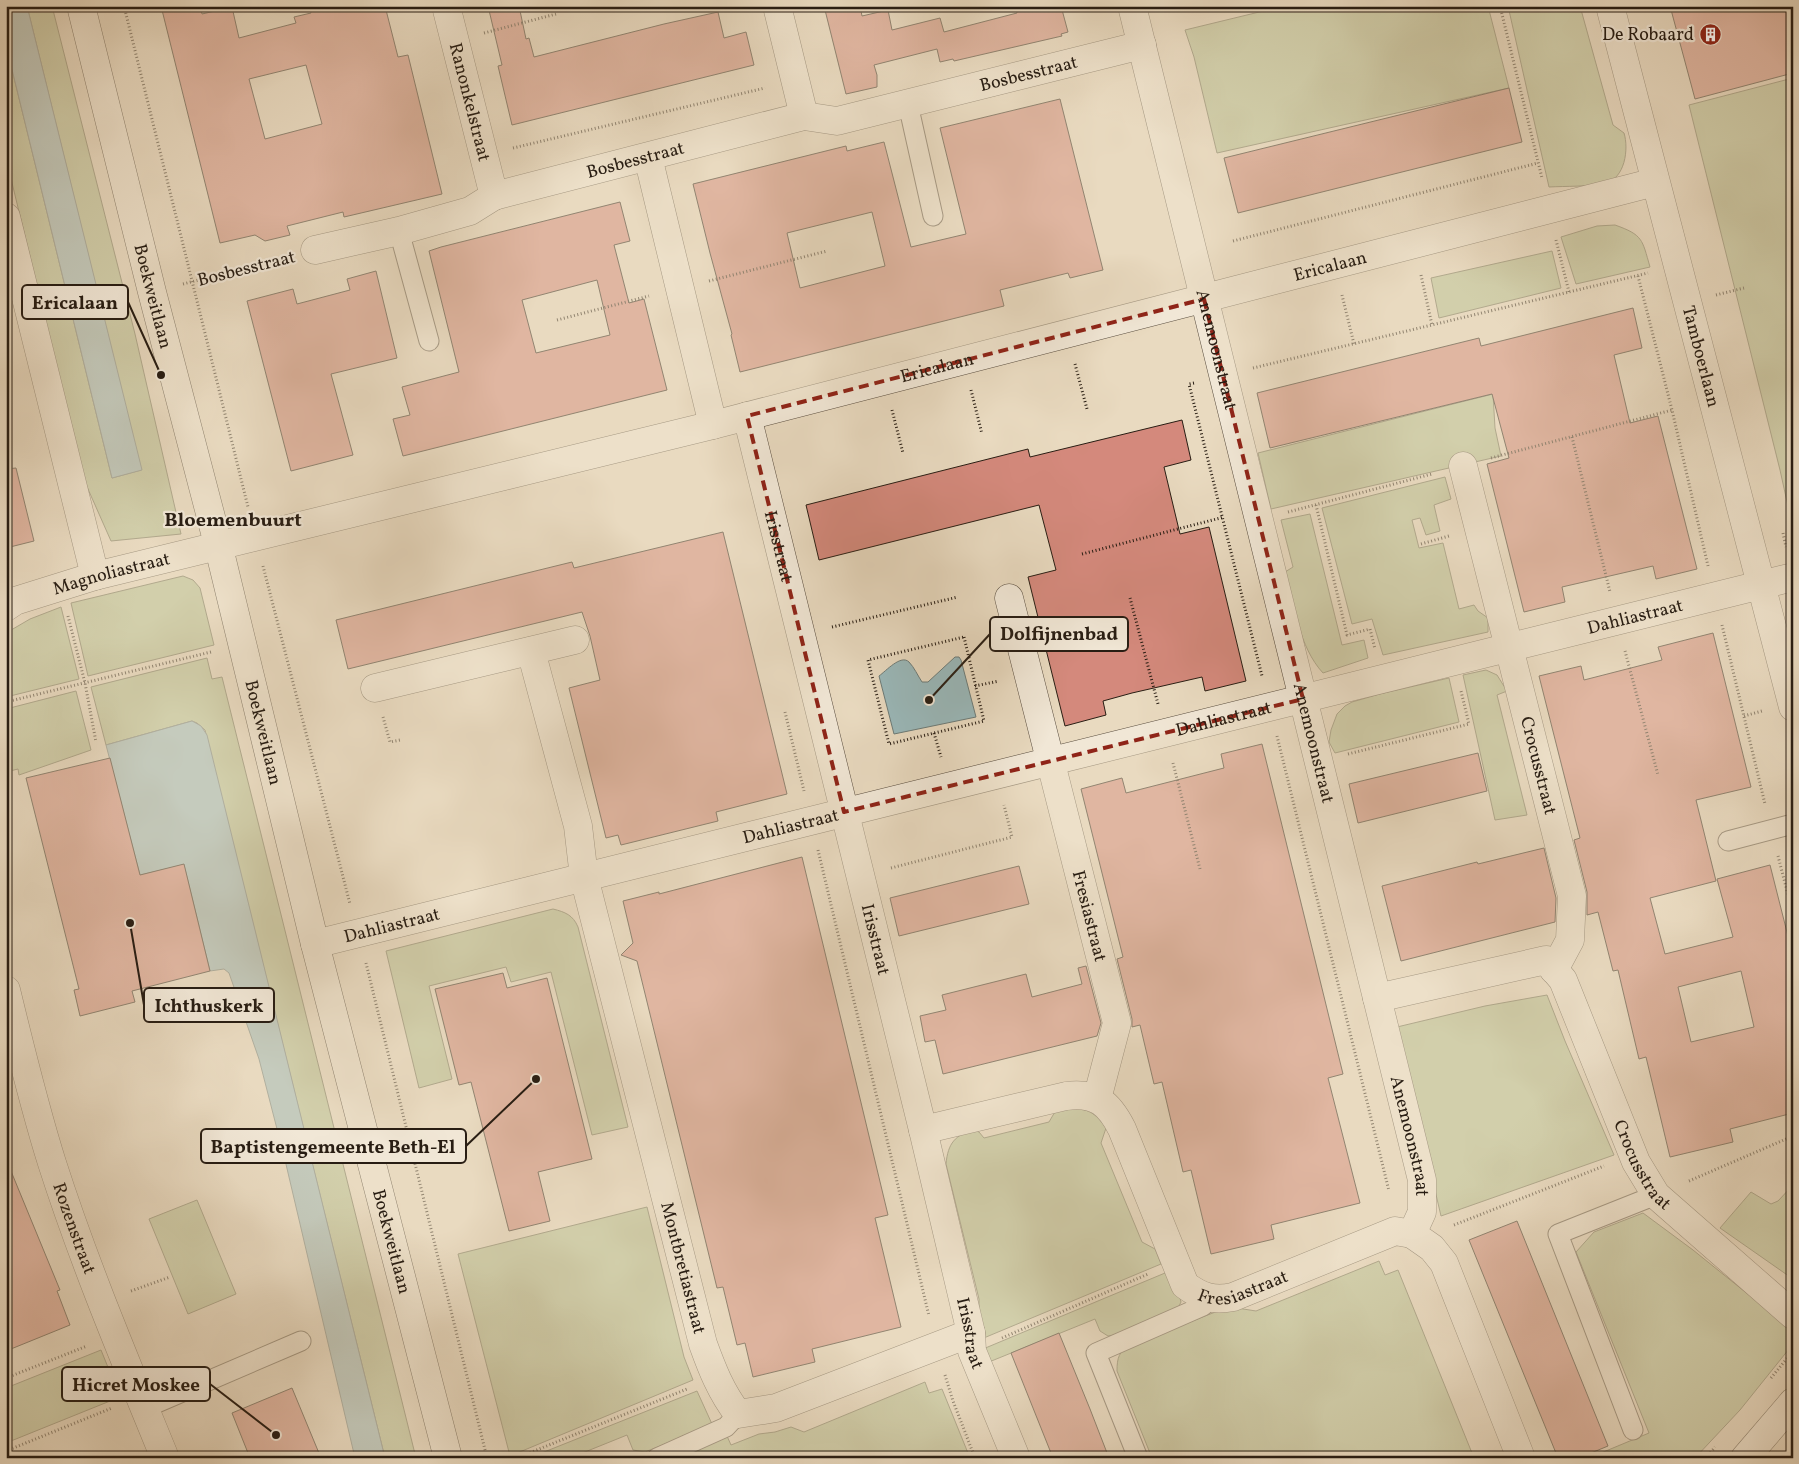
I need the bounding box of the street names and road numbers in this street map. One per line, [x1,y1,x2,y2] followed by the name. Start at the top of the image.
[442,40,496,164] street label: Ranonkelstraat
[977,51,1080,99] street label: Bosbesstraat
[584,136,687,186] street label: Bosbesstraat
[127,241,177,352] street label: Boekweitlaan
[195,245,298,294] street label: Bosbesstraat
[1291,246,1370,289] street label: Ericalaan
[1189,287,1242,413] street label: Anemoonstraat
[1675,303,1725,410] street label: Tamboerlaan
[898,347,977,390] street label: Ericalaan
[757,508,798,585] street label: Irisstraat
[50,547,173,602] street label: Magnoliastraat
[1585,594,1686,642] street label: Dahliastraat
[237,678,287,788] street label: Boekweitlaan
[1286,680,1339,806] street label: Anemoonstraat
[1173,696,1274,744] street label: Dahliastraat
[1513,714,1562,818] street label: Crocusstraat
[740,803,842,851] street label: Dahliastraat
[1065,868,1112,965] street label: Fresiastraat
[854,901,895,978] street label: Irisstraat
[341,902,443,950] street label: Dahliastraat
[1383,1073,1433,1196] street label: Anemoonstraat
[1606,1116,1676,1217] street label: Crocusstraat
[45,1180,101,1278] street label: Rozenstraat
[365,1187,416,1297] street label: Boekweitlaan
[653,1200,711,1337] street label: Montbretiastraat
[1194,1265,1292,1313] street label: Fresiastraat
[949,1295,989,1373] street label: Irisstraat

